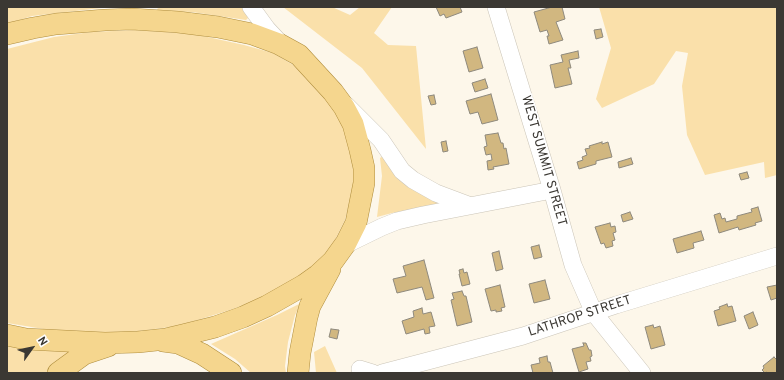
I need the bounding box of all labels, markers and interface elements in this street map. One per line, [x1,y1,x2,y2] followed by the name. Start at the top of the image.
[517,94,569,228] street label: WEST SUMMIT STREET
[526,293,634,341] street label: LATHROP STREET
[12,328,52,368] north arrow
[34,334,50,349] text: N

